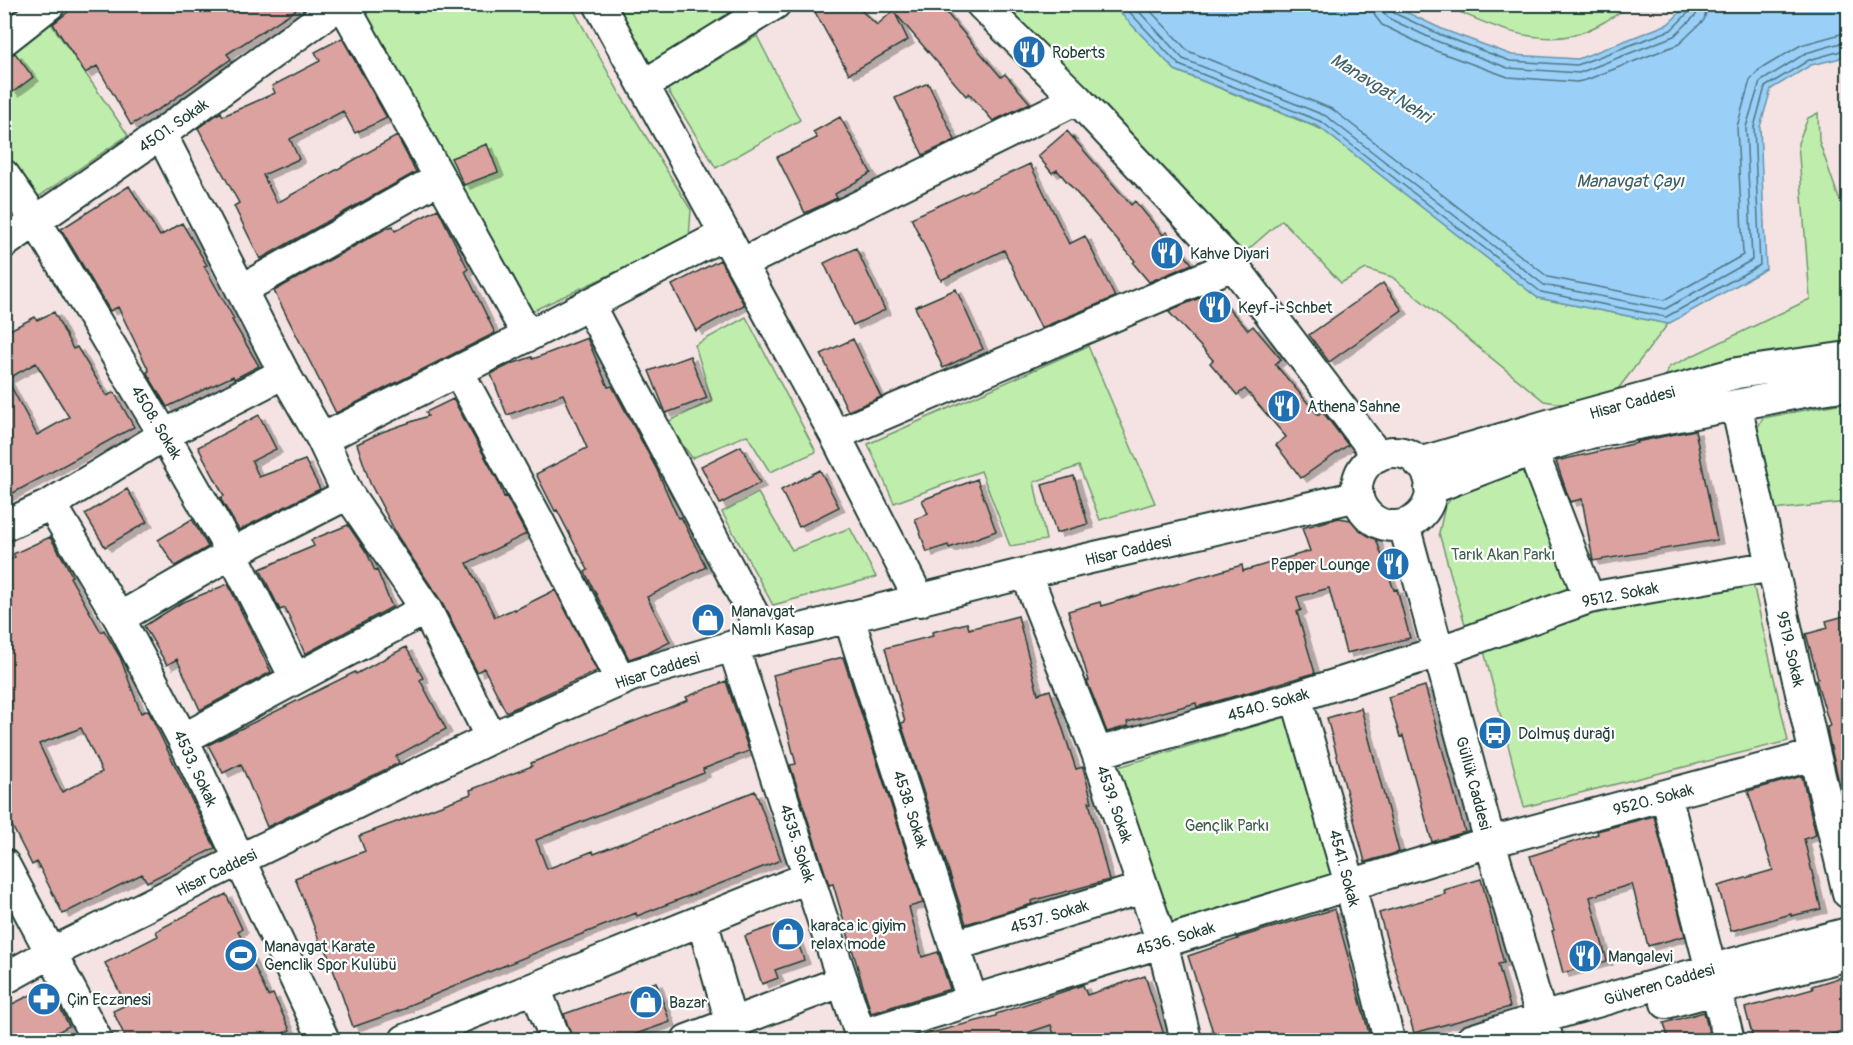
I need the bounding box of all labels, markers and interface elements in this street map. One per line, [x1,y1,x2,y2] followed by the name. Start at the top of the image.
[1011,34,1047,70] restaurant icon: Roberts
[1052,43,1105,63] place label: Roberts
[1326,48,1438,130] water label: Manavgat Nehri
[135,94,213,157] street label: 4501. Sokak
[1576,170,1685,193] water label: Manavgat Çayı
[1149,235,1185,271] restaurant icon: Kahve Diyari
[1190,244,1269,264] place label: Kahve Diyari
[1197,289,1233,325] restaurant icon: Keyf-i-Schbet
[1238,298,1333,318] place label: Keyf-i-Schbet
[126,382,186,463] street label: 4508. Sokak
[1587,382,1677,424] street label: Hisar Caddesi
[1266,388,1302,424] restaurant icon: Athena Sahne
[1307,397,1400,417] place label: Athena Sahne
[1083,531,1173,571] street label: Hisar Caddesi
[1451,545,1555,565] park label: Tarık Akan Parkı
[1375,546,1411,582] restaurant icon: Pepper Lounge
[1270,555,1370,575] place label: Pepper Lounge
[1580,578,1661,612] street label: 9512. Sokak
[690,602,726,638] shop icon: Manavgat Namlı Kasap
[731,602,814,640] place label: Manavgat Namlı Kasap
[1772,609,1809,689] street label: 9519. Sokak
[612,648,702,694] street label: Hisar Caddesi
[1225,684,1312,726] street label: 4540. Sokak
[1477,715,1513,751] bus stop icon: Dolmuş durağı
[1518,724,1615,744] place label: Dolmuş durağı
[169,727,222,810] street label: 4533, Sokak
[1451,734,1495,832] street label: Güllük Caddesi
[1091,763,1137,846] street label: 4539. Sokak
[888,768,932,851] street label: 4538. Sokak
[1611,780,1696,820] street label: 9520. Sokak
[775,802,819,885] street label: 4535. Sokak
[1185,816,1269,836] park label: Gençlik Parkı
[1324,827,1364,909] street label: 4541. Sokak
[173,845,260,901] street label: Hisar Caddesi
[1008,895,1091,938] street label: 4537. Sokak
[770,916,806,952] shop icon: karaca ic giyim relax mode
[811,916,906,954] place label: karaca ic giyim relax mode
[1133,917,1218,960] street label: 4536. Sokak
[223,937,259,973] sports icon: Manavgat Karate Genclik Spor Kulübü
[264,937,397,975] place label: Manavgat Karate Genclik Spor Kulübü
[1567,938,1603,974] restaurant icon: Mangalevi
[1608,947,1673,967] place label: Mangalevi
[1602,960,1717,1010] street label: Gülveren Caddesi
[26,981,62,1017] pharmacy icon: Çin Eczanesi
[628,984,664,1020] shop icon: Bazar
[67,990,151,1010] place label: Çin Eczanesi
[669,993,707,1013] place label: Bazar

